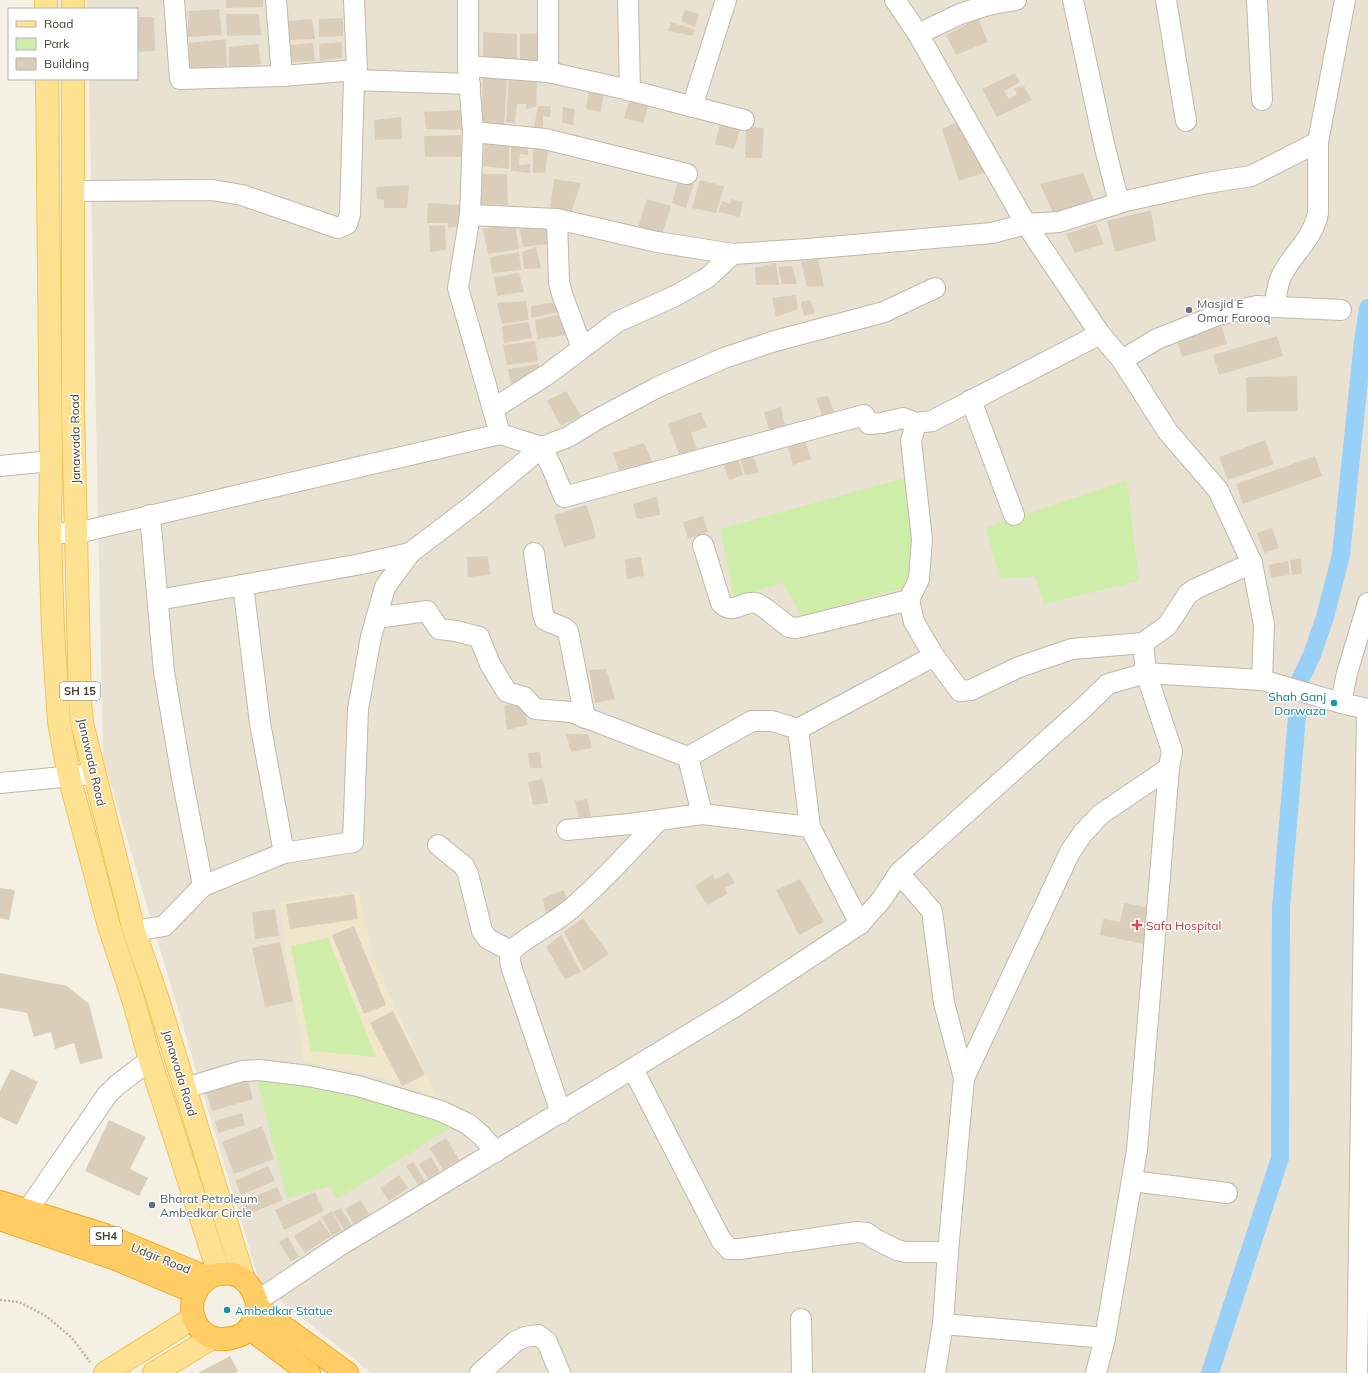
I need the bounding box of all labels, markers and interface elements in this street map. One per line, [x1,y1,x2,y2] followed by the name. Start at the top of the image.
[8,8,138,80] legend
[44,16,73,31] text: Road
[44,36,70,51] text: Park
[44,56,89,71] text: Building
[1197,296,1270,325] place label: Masjid E Omar Farooq
[1184,305,1194,315] marker: Masjid E Omar Farooq
[67,394,83,484] street label: Janawada Road
[60,682,100,700] road number: SH 15
[1268,689,1326,718] place label: Shah Ganj Darwaza
[1329,698,1339,708] marker: Shah Ganj Darwaza
[75,717,109,807] street label: Janawada Road
[1146,918,1221,933] place label: Safa Hospital
[1131,919,1143,931] marker: Safa Hospital
[160,1028,200,1118] street label: Janawada Road
[160,1191,257,1220] place label: Bharat Petroleum Ambedkar Circle
[147,1200,157,1210] marker: Bharat Petroleum Ambedkar Circle
[90,1227,122,1245] road number: SH4
[129,1239,193,1277] street label: Udgir Road
[235,1303,333,1318] place label: Ambedkar Statue
[222,1305,232,1315] marker: Ambedkar Statue

